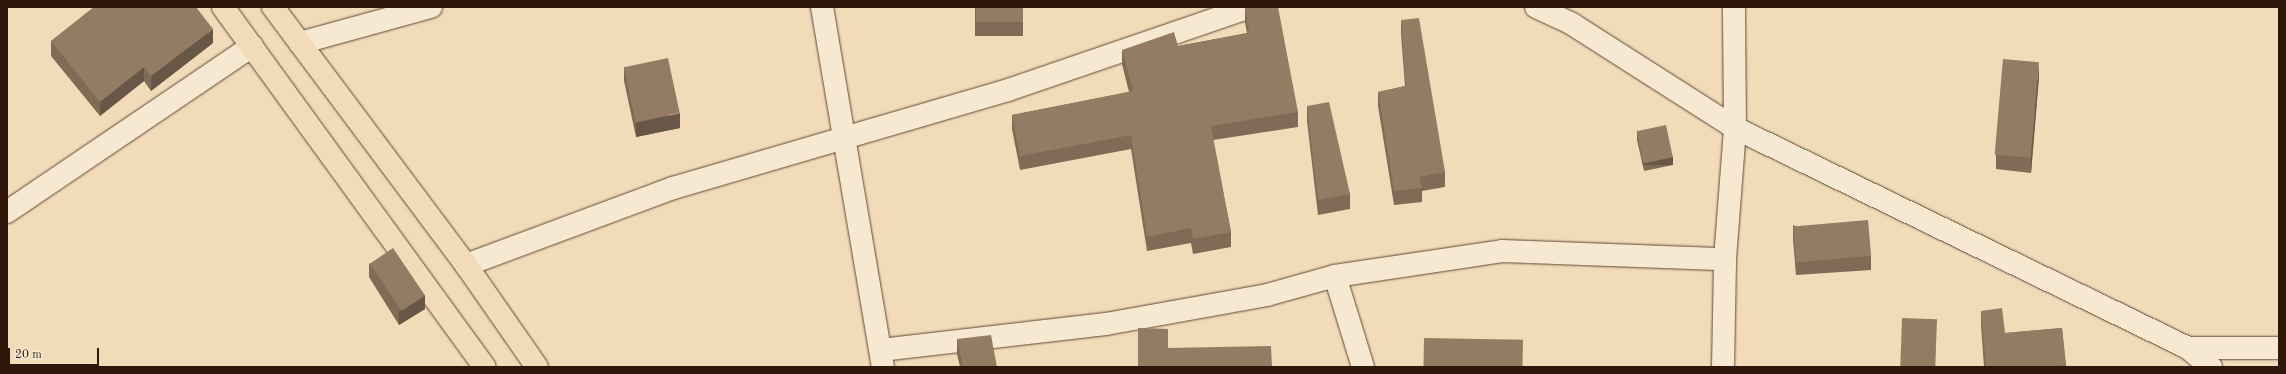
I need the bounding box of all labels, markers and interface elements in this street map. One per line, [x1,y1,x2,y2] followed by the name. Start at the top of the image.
[10,340,101,366] scale bar
[15,349,42,361] text: 20 m

